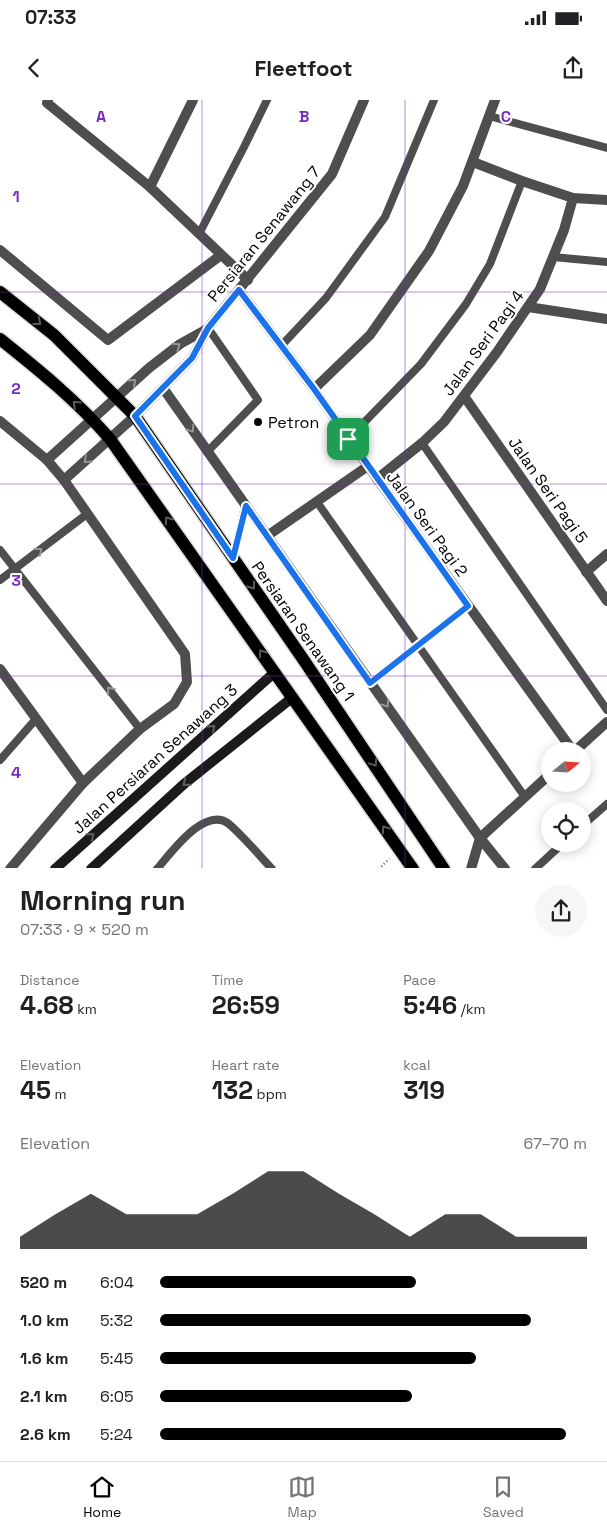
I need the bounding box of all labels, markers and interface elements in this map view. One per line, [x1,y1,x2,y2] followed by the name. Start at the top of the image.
[25,5,76,30] text: 07:33
[20,54,48,82] icon: back
[255,54,353,82] text: Fleetfoot
[559,54,587,82] icon: share
[96,106,106,127] text: A
[299,106,309,127] text: B
[501,106,511,127] text: C
[203,162,325,306] street label: Persiaran Senawang 7
[12,186,20,207] text: 1
[438,286,528,400] street label: Jalan Seri Pagi 4
[32,317,41,325] one-way arrow
[171,343,181,352] one-way arrow
[11,378,21,399] text: 2
[127,379,136,388] one-way arrow
[73,401,82,410] one-way arrow
[268,412,319,433] place label: Petron
[252,416,264,428] marker: Petron
[327,418,369,460] pin
[185,423,194,432] one-way arrow
[334,425,362,453] icon: arrive
[504,433,592,547] street label: Jalan Seri Pagi 5
[83,454,92,463] one-way arrow
[382,467,472,581] street label: Jalan Seri Pagi 2
[165,516,174,526] one-way arrow
[33,548,42,556] one-way arrow
[247,557,359,705] street label: Persiaran Senawang 1
[11,570,21,591] text: 3
[246,580,255,590] one-way arrow
[259,650,267,659] one-way arrow
[68,679,242,839] street label: Jalan Persiaran Senawang 3
[107,687,116,696] one-way arrow
[380,698,389,708] one-way arrow
[207,724,216,733] one-way arrow
[541,742,591,792] north arrow
[541,742,591,852] map controls
[368,758,377,767] one-way arrow
[11,762,21,783] text: 4
[183,777,192,785] one-way arrow
[541,802,591,852] button: locate
[382,825,391,835] one-way arrow
[86,832,95,841] one-way arrow
[20,882,185,918] text: Morning run
[535,885,587,937] button: share
[20,919,149,940] text: 07:33 · 9 × 520 m
[20,971,80,989] text: Distance
[212,971,244,989] text: Time
[403,971,436,989] text: Pace
[20,989,74,1021] text: 4.68
[212,989,280,1021] text: 26:59
[403,989,457,1021] text: 5:46
[74,1000,97,1018] text: km
[457,1000,486,1018] text: /km
[20,1056,81,1074] text: Elevation
[212,1056,280,1074] text: Heart rate
[403,1056,430,1074] text: kcal
[20,1074,51,1106] text: 45
[212,1074,253,1106] text: 132
[403,1074,445,1106] text: 319
[51,1085,67,1103] text: m
[253,1085,287,1103] text: bpm
[20,1133,90,1154] text: Elevation
[524,1133,587,1154] text: 67–70 m
[20,1272,67,1293] text: 520 m
[100,1272,134,1293] text: 6:04
[20,1310,69,1331] text: 1.0 km
[100,1310,133,1331] text: 5:32
[20,1348,68,1369] text: 1.6 km
[100,1348,133,1369] text: 5:45
[20,1386,67,1407] text: 2.1 km
[100,1386,134,1407] text: 6:05
[20,1424,71,1445] text: 2.6 km
[100,1424,133,1445] text: 5:24
[83,1473,121,1521] tab: Home
[288,1473,317,1521] tab: Map
[483,1473,524,1521] tab: Saved

